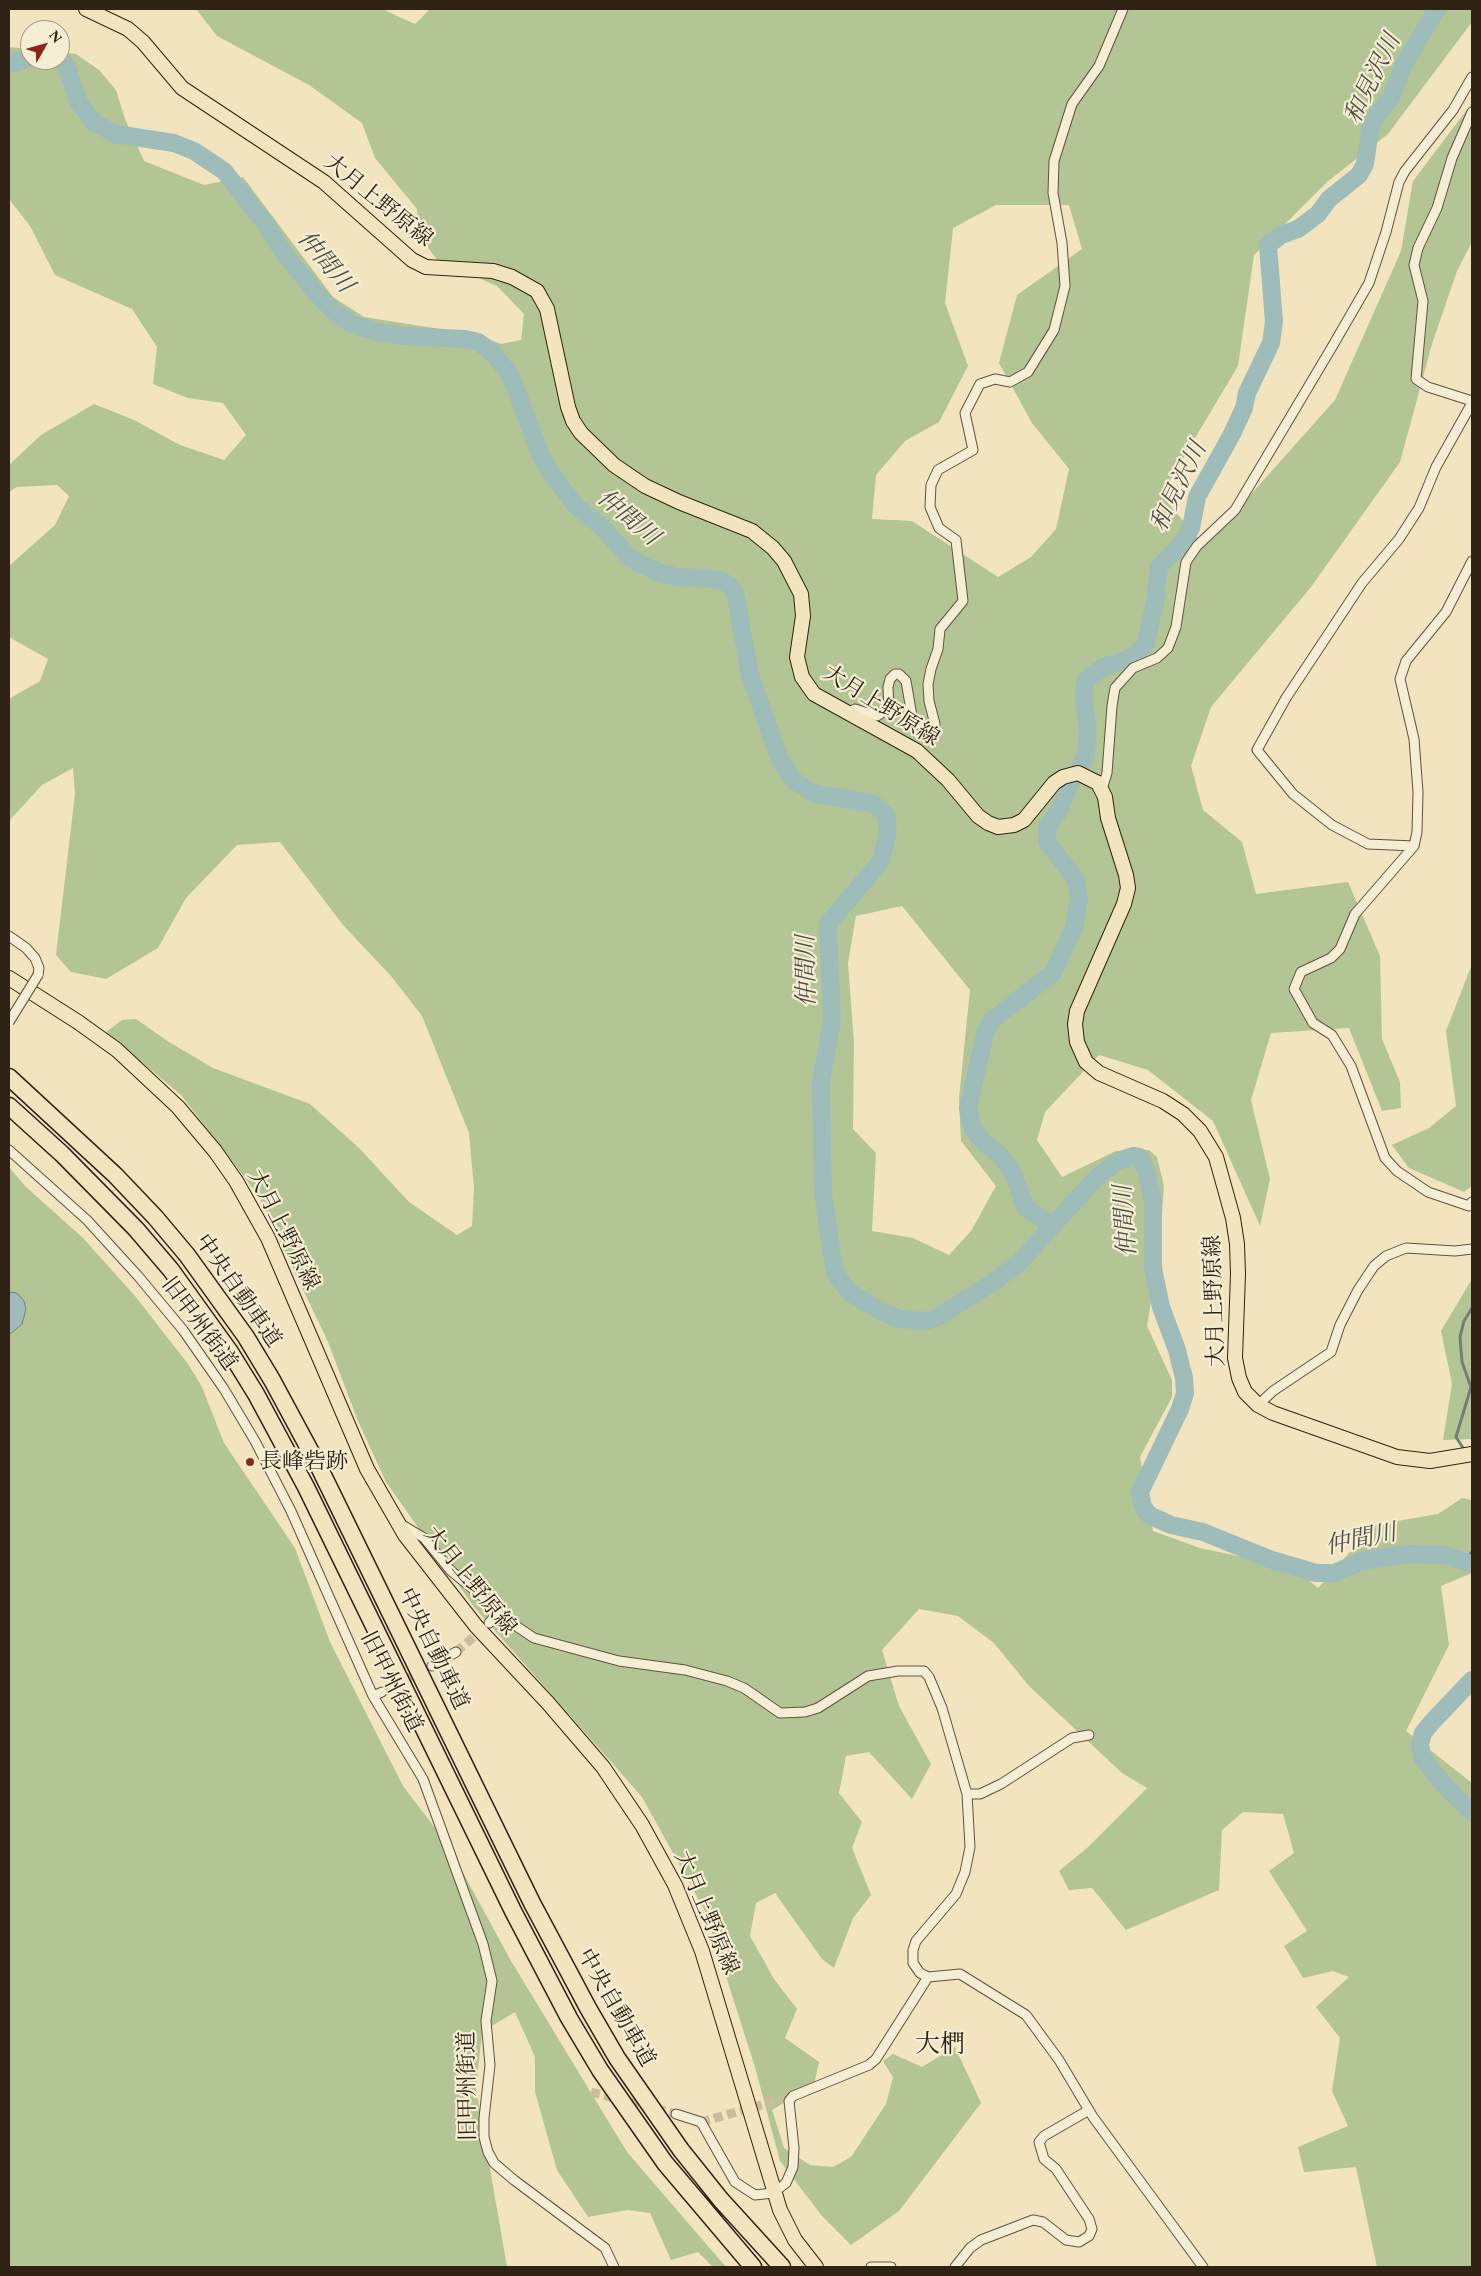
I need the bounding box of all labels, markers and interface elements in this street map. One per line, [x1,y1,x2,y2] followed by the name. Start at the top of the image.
[20,20,70,70] north arrow
[45,26,67,46] text: N
[1339,30,1407,128] water label: 和見沢川
[318,149,438,253] street label: 大月上野原線
[291,225,359,299] water label: 仲間川
[1145,438,1213,536] water label: 和見沢川
[591,484,665,552] water label: 仲間川
[818,660,944,752] street label: 大月上野原線
[792,935,822,1007] water label: 仲間川
[241,1165,325,1295] street label: 大月上野原線
[1109,1184,1143,1258] water label: 仲間川
[189,1229,287,1353] street label: 中央自動車道
[1200,1235,1230,1367] street label: 大月上野原線
[155,1272,243,1376] street label: 旧甲州街道
[260,1449,348,1475] place label: 長峰砦跡
[244,1456,256,1468] marker: 長峰砦跡
[1323,1518,1399,1562] water label: 仲間川
[418,1521,522,1641] street label: 大月上野原線
[392,1584,474,1714] street label: 中央自動車道
[354,1627,428,1737] street label: 旧甲州街道
[668,1847,744,1979] street label: 大月上野原線
[572,1944,660,2072] street label: 中央自動車道
[915,2030,965,2060] district label: 大椚
[454,2031,482,2141] street label: 旧甲州街道

